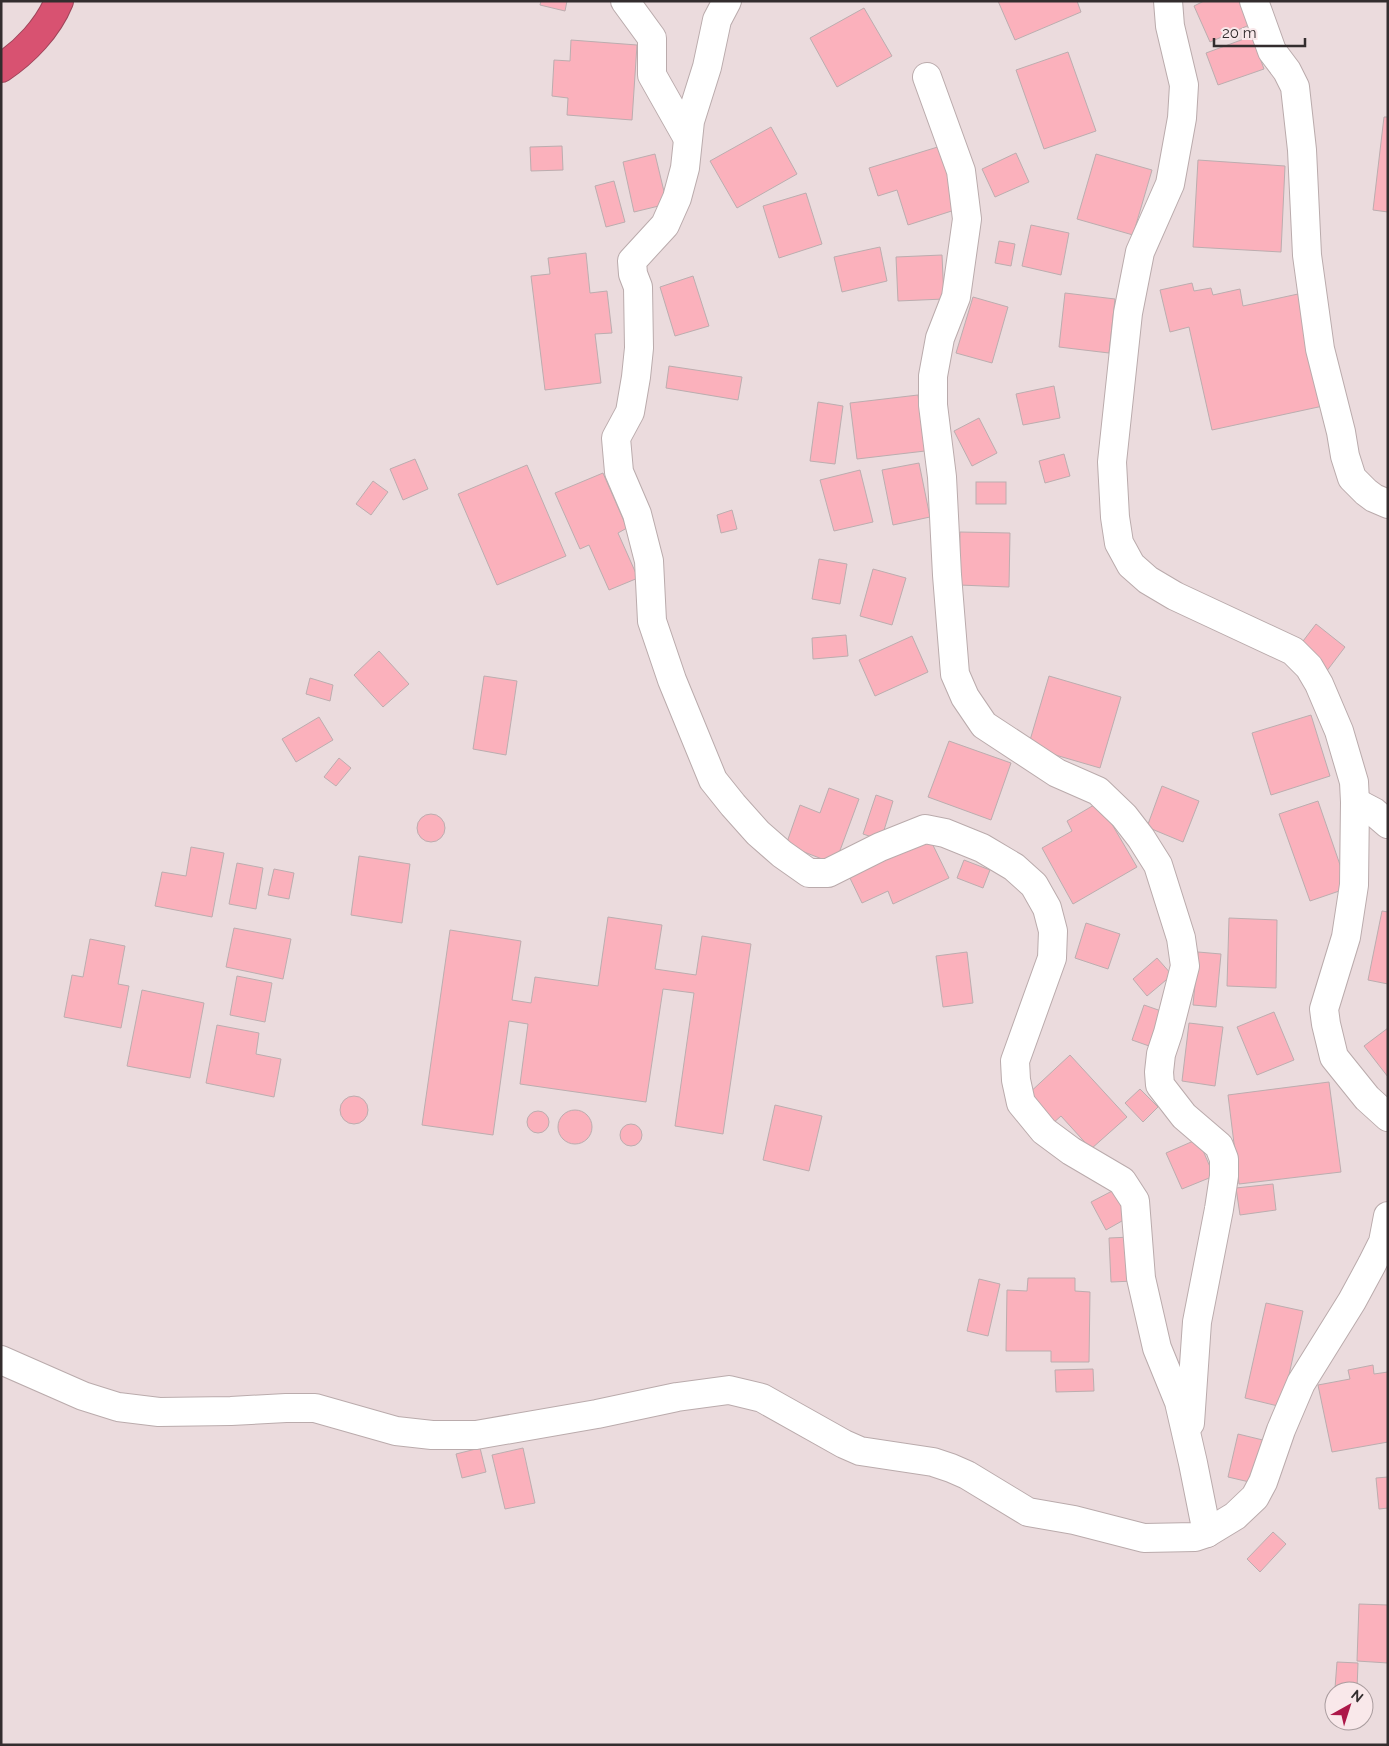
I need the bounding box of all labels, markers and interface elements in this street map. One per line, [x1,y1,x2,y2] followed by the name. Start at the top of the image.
[1214,15,1305,47] scale bar
[1222,24,1257,42] text: 20 m
[1324,1681,1374,1731] north arrow
[1348,1686,1366,1705] text: N

